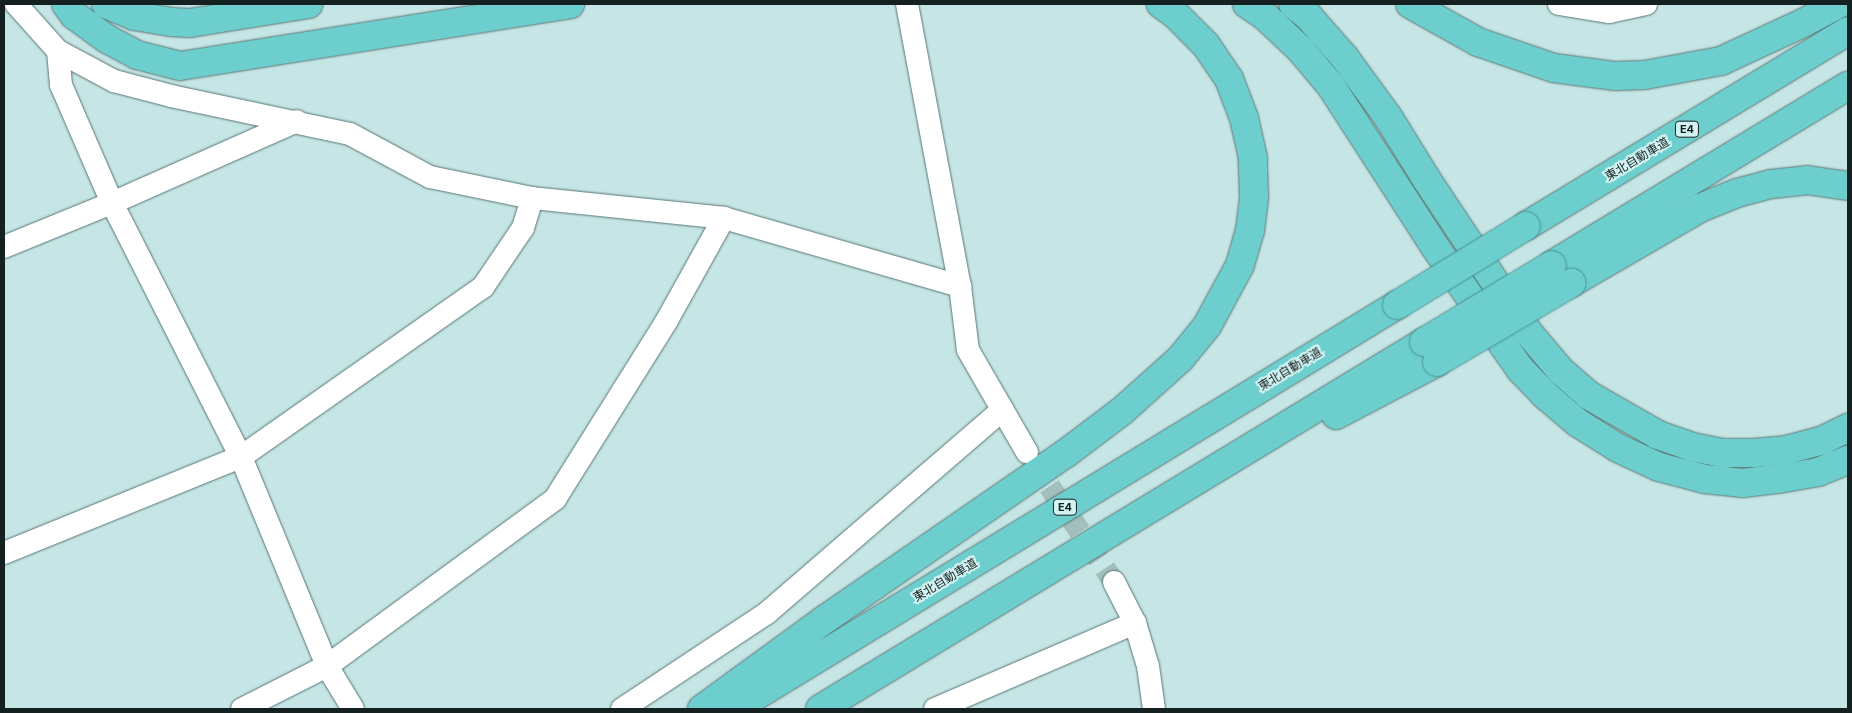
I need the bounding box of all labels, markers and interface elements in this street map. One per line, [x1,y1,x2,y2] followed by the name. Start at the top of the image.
[1674,120,1700,138] road number: E4
[1602,134,1672,184] street label: 東北自動車道
[1255,344,1325,394] street label: 東北自動車道
[1052,498,1078,516] road number: E4
[910,555,980,605] street label: 東北自動車道

